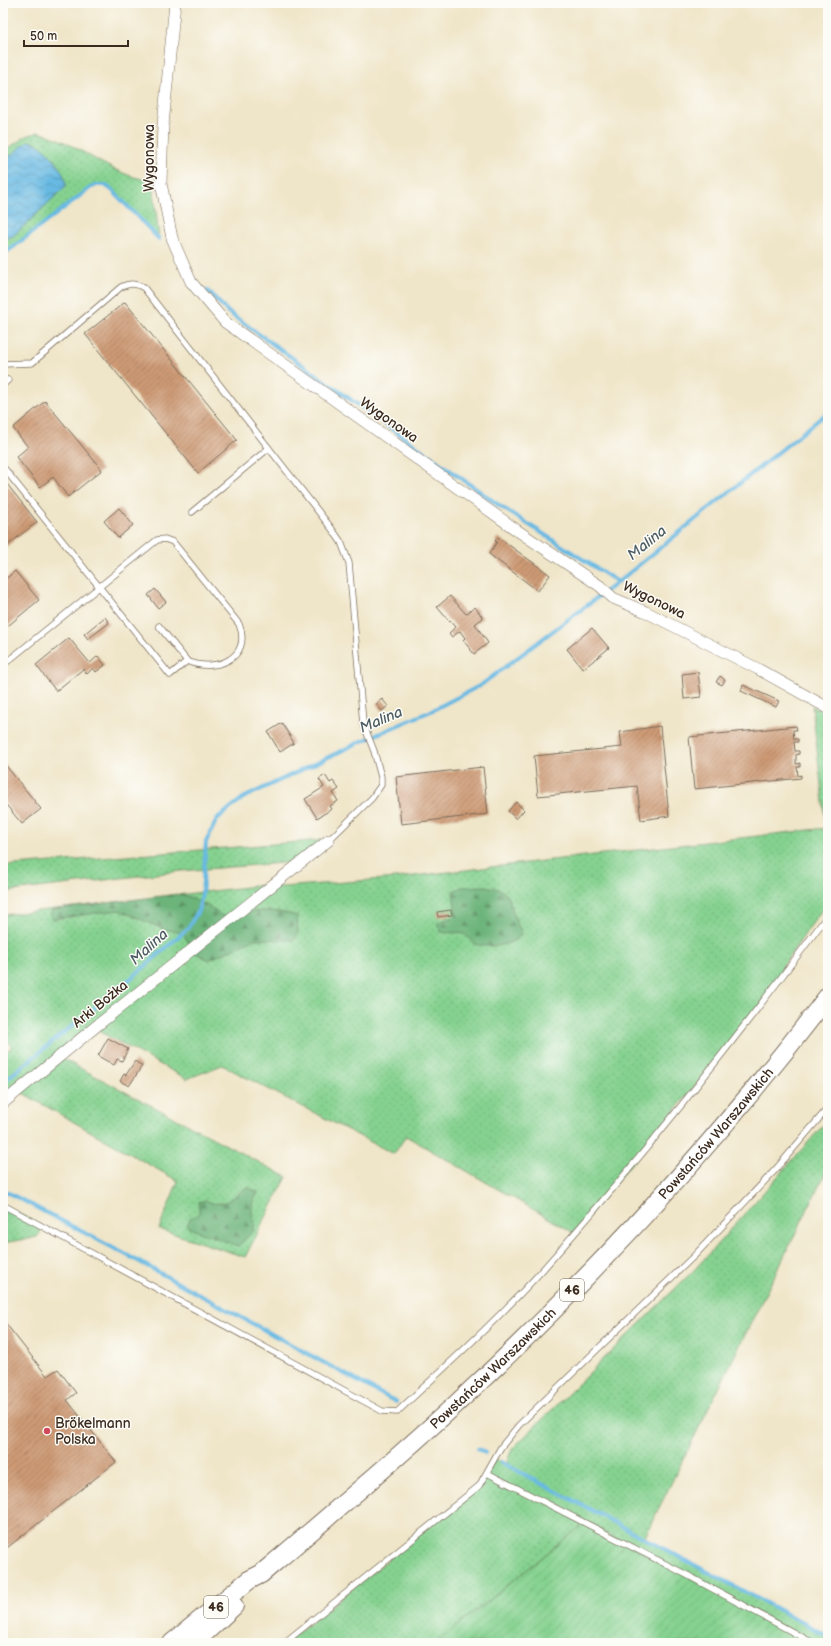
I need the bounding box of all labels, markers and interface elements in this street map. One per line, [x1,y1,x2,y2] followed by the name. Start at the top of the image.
[24,22,128,48] scale bar
[30,29,57,44] text: 50 m
[141,124,158,192] street label: Wygonowa
[356,394,422,446] street label: Wygonowa
[624,521,670,565] water label: Malina
[620,578,688,622] street label: Wygonowa
[357,702,405,738] water label: Malina
[126,925,172,969] water label: Malina
[69,977,131,1031] street label: Arki Bożka
[655,1064,777,1203] street label: Powstańców Warszawskich
[560,1279,584,1301] road number: 46
[426,1304,560,1432] street label: Powstańców Warszawskich
[55,1415,131,1448] place label: Brökelmann Polska
[42,1426,52,1436] marker: Brökelmann Polska
[204,1596,228,1618] road number: 46

